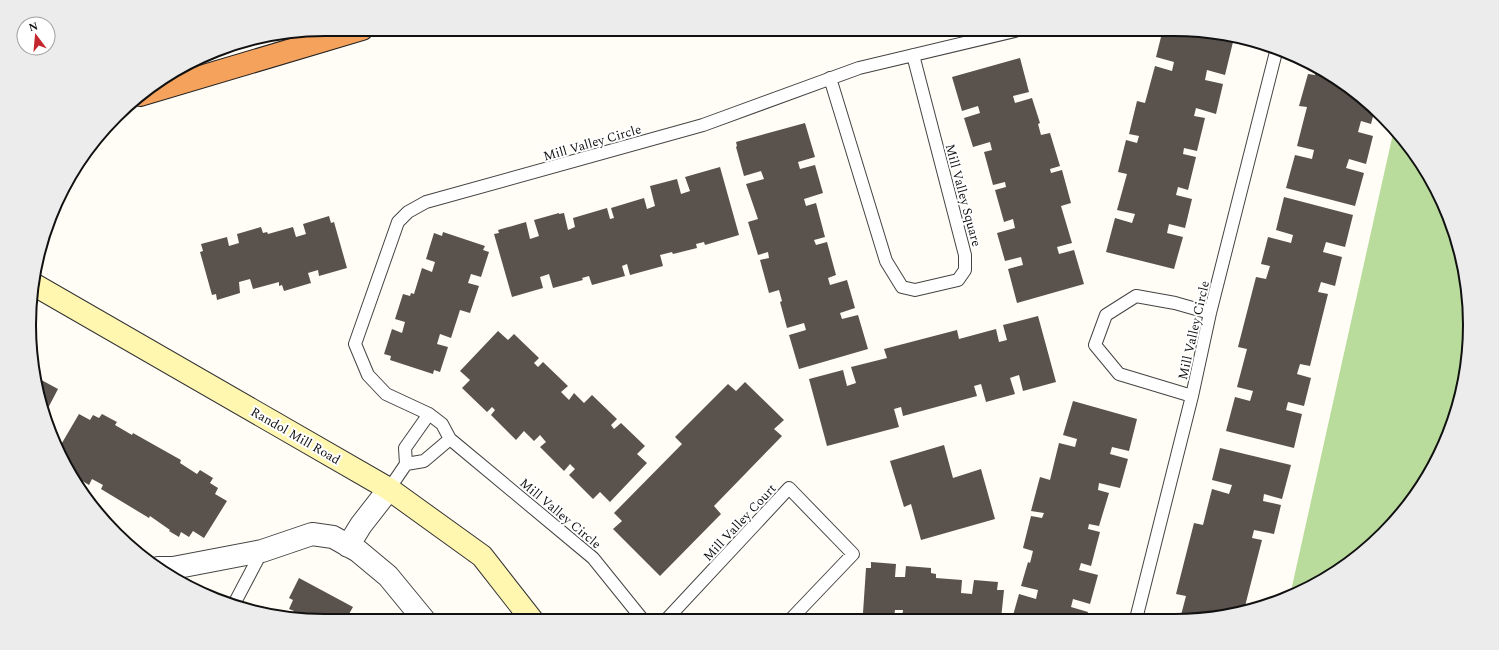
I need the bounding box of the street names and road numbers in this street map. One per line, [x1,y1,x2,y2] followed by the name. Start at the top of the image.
[541,119,644,167] street label: Mill Valley Circle
[940,142,986,249] street label: Mill Valley Square
[1173,279,1215,382] street label: Mill Valley Circle
[247,402,344,470] street label: Randol Mill Road
[515,474,606,554] street label: Mill Valley Circle
[698,479,781,566] street label: Mill Valley Court

